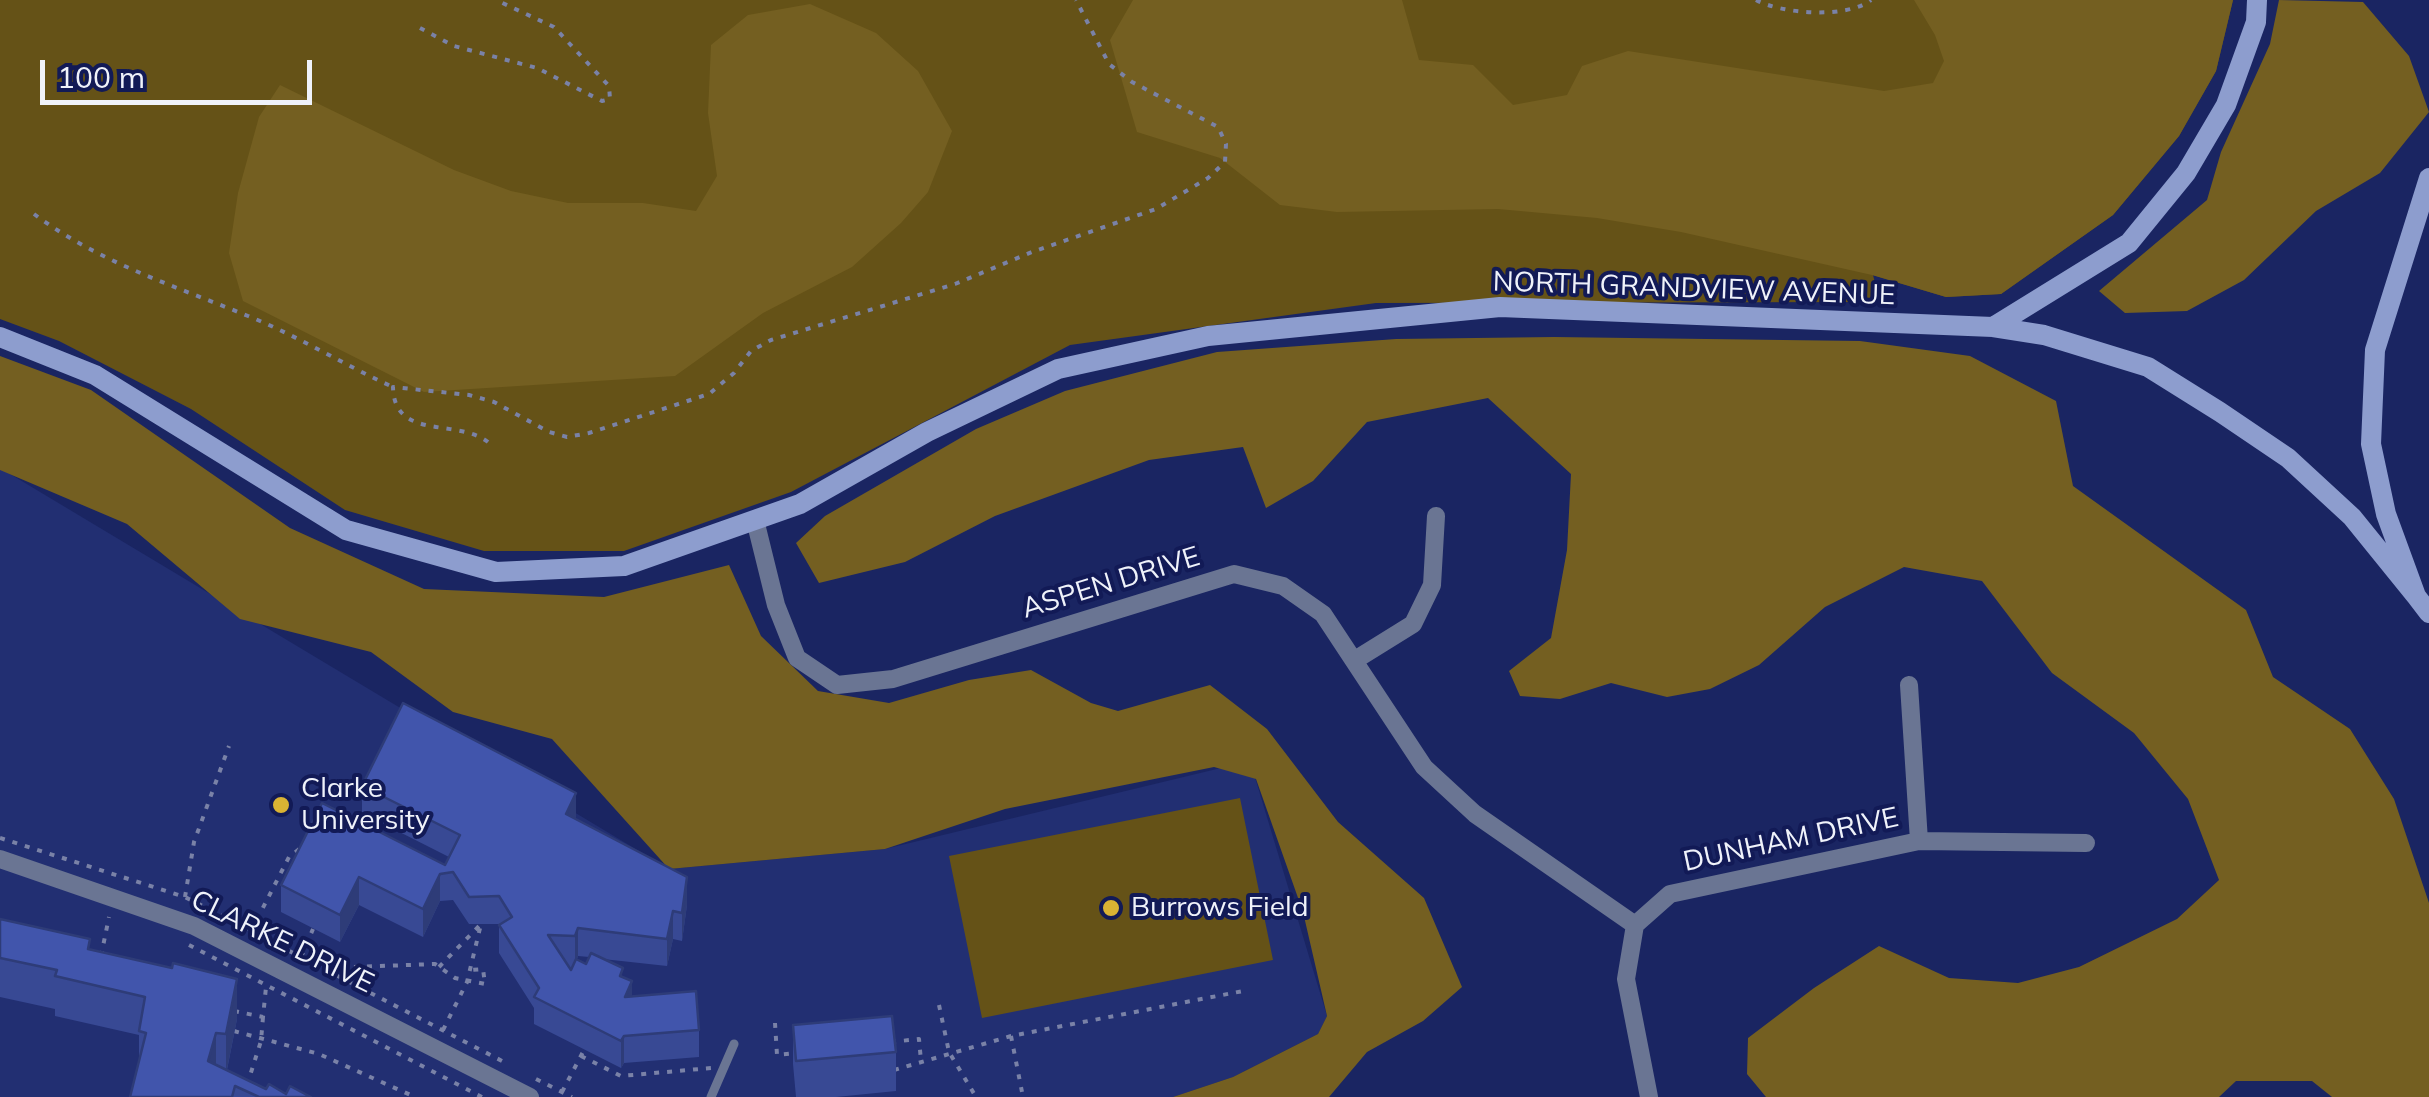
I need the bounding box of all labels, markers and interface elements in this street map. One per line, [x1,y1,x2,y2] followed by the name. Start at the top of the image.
[45,40,318,102] scale bar
[57,58,145,96] text: 100 m
[1492,265,1896,313] street label: NORTH GRANDVIEW AVENUE
[1018,540,1204,626] street label: ASPEN DRIVE
[301,772,430,838] place label: Clarke University
[270,794,292,816] marker: Clarke University
[1680,801,1902,879] street label: DUNHAM DRIVE
[185,883,379,1001] street label: CLARKE DRIVE
[1131,891,1308,925] place label: Burrows Field
[1100,897,1122,919] marker: Burrows Field

